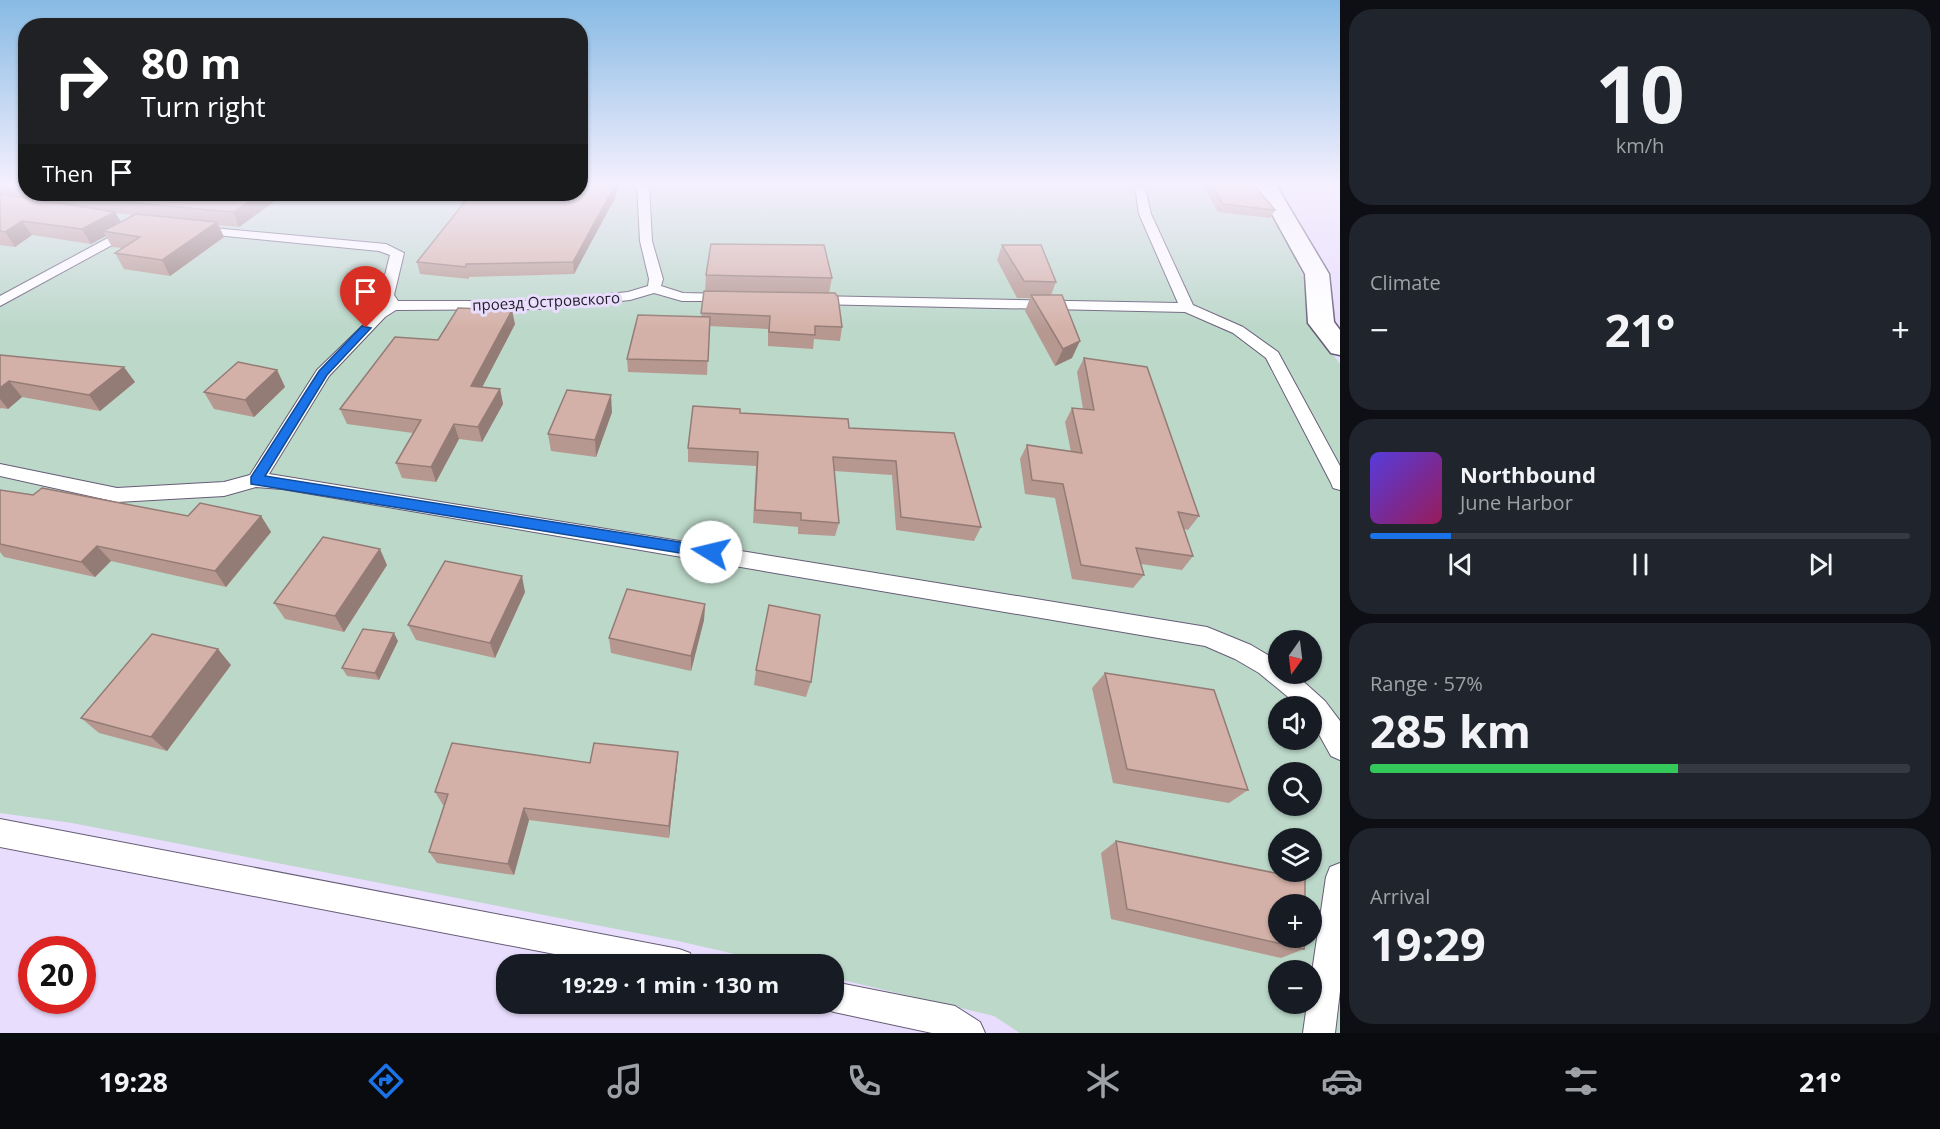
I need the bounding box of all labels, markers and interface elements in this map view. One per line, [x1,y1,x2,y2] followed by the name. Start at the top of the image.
[141,34,241,91] text: 80 m
[1595,40,1685,146] text: 10
[42,42,120,120] icon: right
[141,88,266,125] text: Turn right
[1616,132,1664,159] text: km/h
[105,156,138,189] icon: arrive
[42,158,93,188] text: Then
[340,266,391,328] pin
[1370,269,1441,296] text: Climate
[349,275,382,308] icon: arrive
[472,287,620,315] street label: проезд Островского
[1605,299,1675,360] text: 21°
[1370,307,1389,352] text: −
[1891,307,1910,352] text: +
[1460,459,1596,489] text: Northbound
[1460,489,1573,516] text: June Harbor
[679,520,743,584] position arrow
[1444,548,1477,581] icon: previous
[1624,548,1657,581] icon: pause
[1804,548,1837,581] icon: next
[1268,630,1322,684] north arrow
[1268,630,1322,1014] map controls
[1370,670,1483,697] text: Range · 57%
[1268,696,1322,750] button: sound
[1370,700,1531,761] text: 285 km
[1268,762,1322,816] button: search
[1268,828,1322,882] button: layers
[1370,883,1430,910] text: Arrival
[1268,894,1322,948] button: +
[1370,913,1486,974] text: 19:29
[18,936,96,1014] speed limit sign: 20
[1268,960,1322,1014] button: −
[561,969,779,999] text: 19:29 · 1 min · 130 m
[365,1060,407,1102] icon: directions
[604,1060,646,1102] icon: music
[843,1060,885,1102] icon: phone
[1082,1060,1124,1102] icon: climate
[1321,1060,1363,1102] icon: car
[1560,1060,1602,1102] icon: filters
[99,1063,168,1100] text: 19:28
[1799,1063,1841,1100] text: 21°

